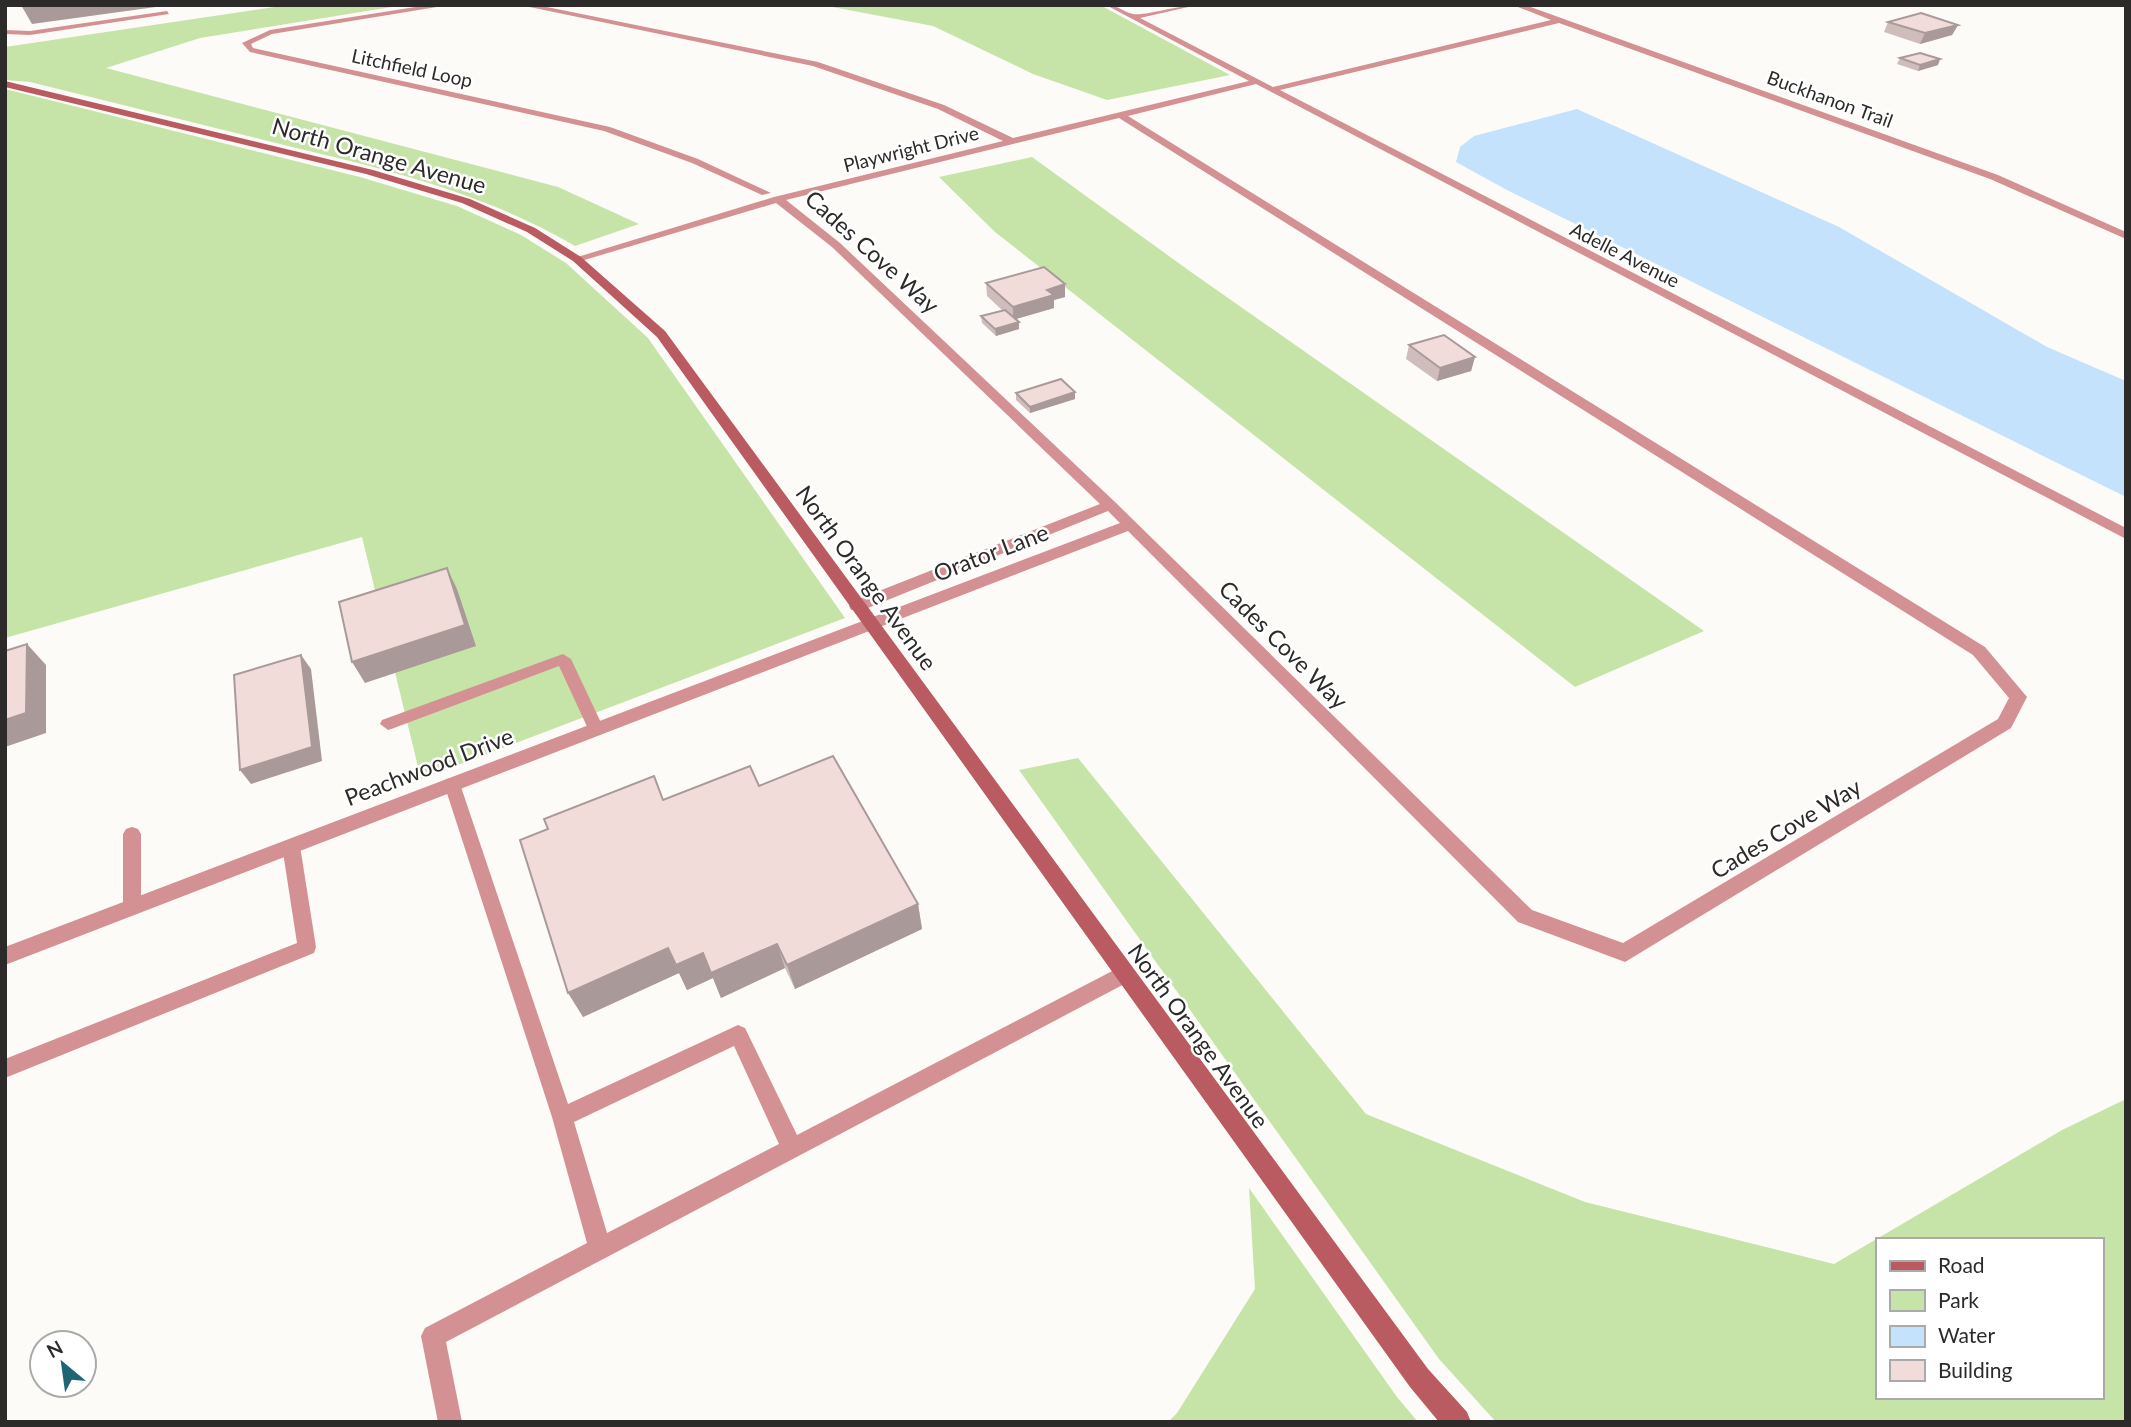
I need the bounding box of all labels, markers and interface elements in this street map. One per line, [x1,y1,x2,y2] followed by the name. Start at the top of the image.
[350,44,475,92] street label: Litchfield Loop
[1764,65,1896,132] street label: Buckhanon Trail
[269,111,490,199] street label: North Orange Avenue
[841,121,981,176] street label: Playwright Drive
[800,184,945,319] street label: Cades Cove Way
[1567,217,1684,292] street label: Adelle Avenue
[790,480,943,675] street label: North Orange Avenue
[929,517,1052,587] street label: Orator Lane
[1214,574,1354,715] street label: Cades Cove Way
[340,721,517,811] street label: Peachwood Drive
[1705,772,1866,884] street label: Cades Cove Way
[1122,938,1275,1133] street label: North Orange Avenue
[1876,1238,2103,1399] legend
[1938,1252,1985,1277] text: Road
[1938,1287,1979,1312] text: Park
[1938,1322,1995,1347] text: Water
[28,1329,98,1399] north arrow
[43,1335,66,1362] text: N
[1938,1357,2013,1382] text: Building

